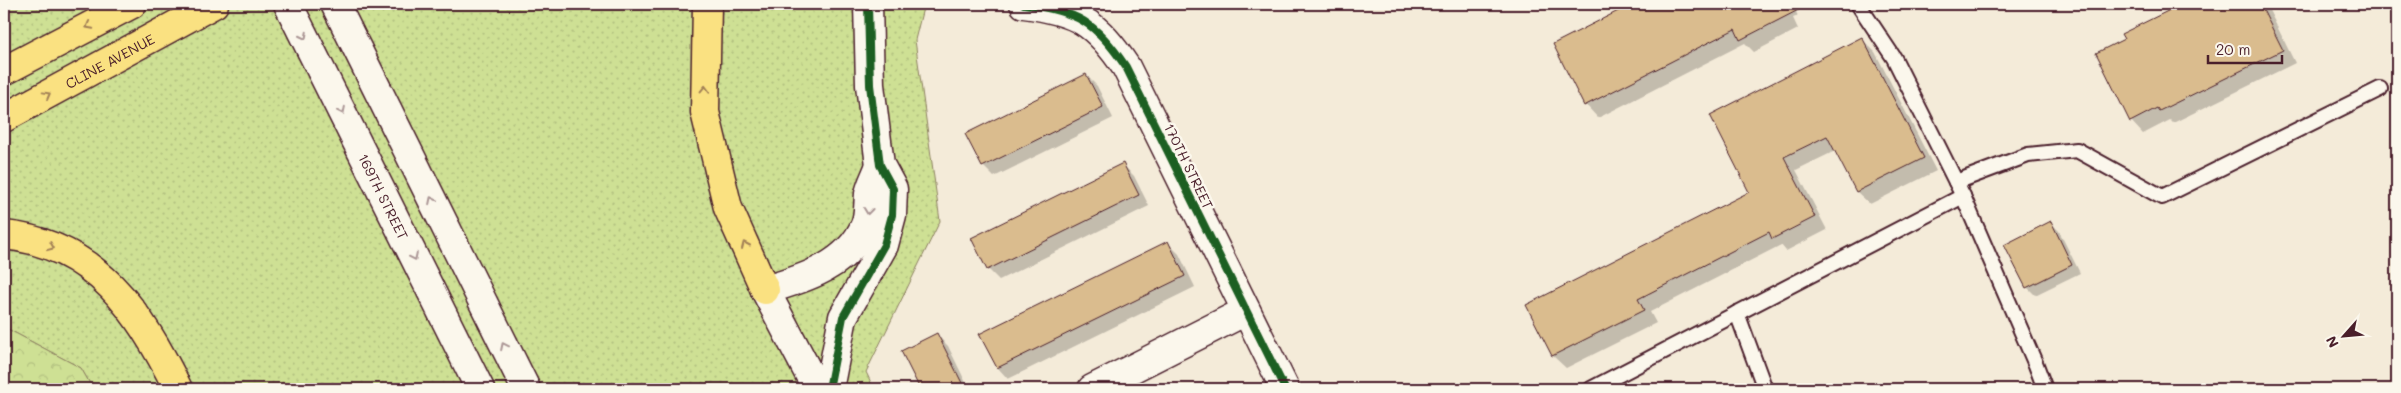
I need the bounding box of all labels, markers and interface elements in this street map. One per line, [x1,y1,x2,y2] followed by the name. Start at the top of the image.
[85,20,94,30] one-way arrow
[62,29,157,93] street label: CLINE AVENUE
[298,30,308,39] one-way arrow
[2208,32,2282,64] scale bar
[2216,39,2250,59] text: 20 m
[700,85,711,93] one-way arrow
[41,91,50,101] one-way arrow
[336,106,346,115] one-way arrow
[1160,120,1218,212] street label: 170TH STREET
[355,150,413,243] street label: 169TH STREET
[428,196,438,205] one-way arrow
[862,208,873,216] one-way arrow
[46,241,54,251] one-way arrow
[741,241,752,250] one-way arrow
[408,251,418,260] one-way arrow
[2318,310,2368,360] north arrow
[2321,333,2343,351] text: N
[500,342,510,351] one-way arrow

